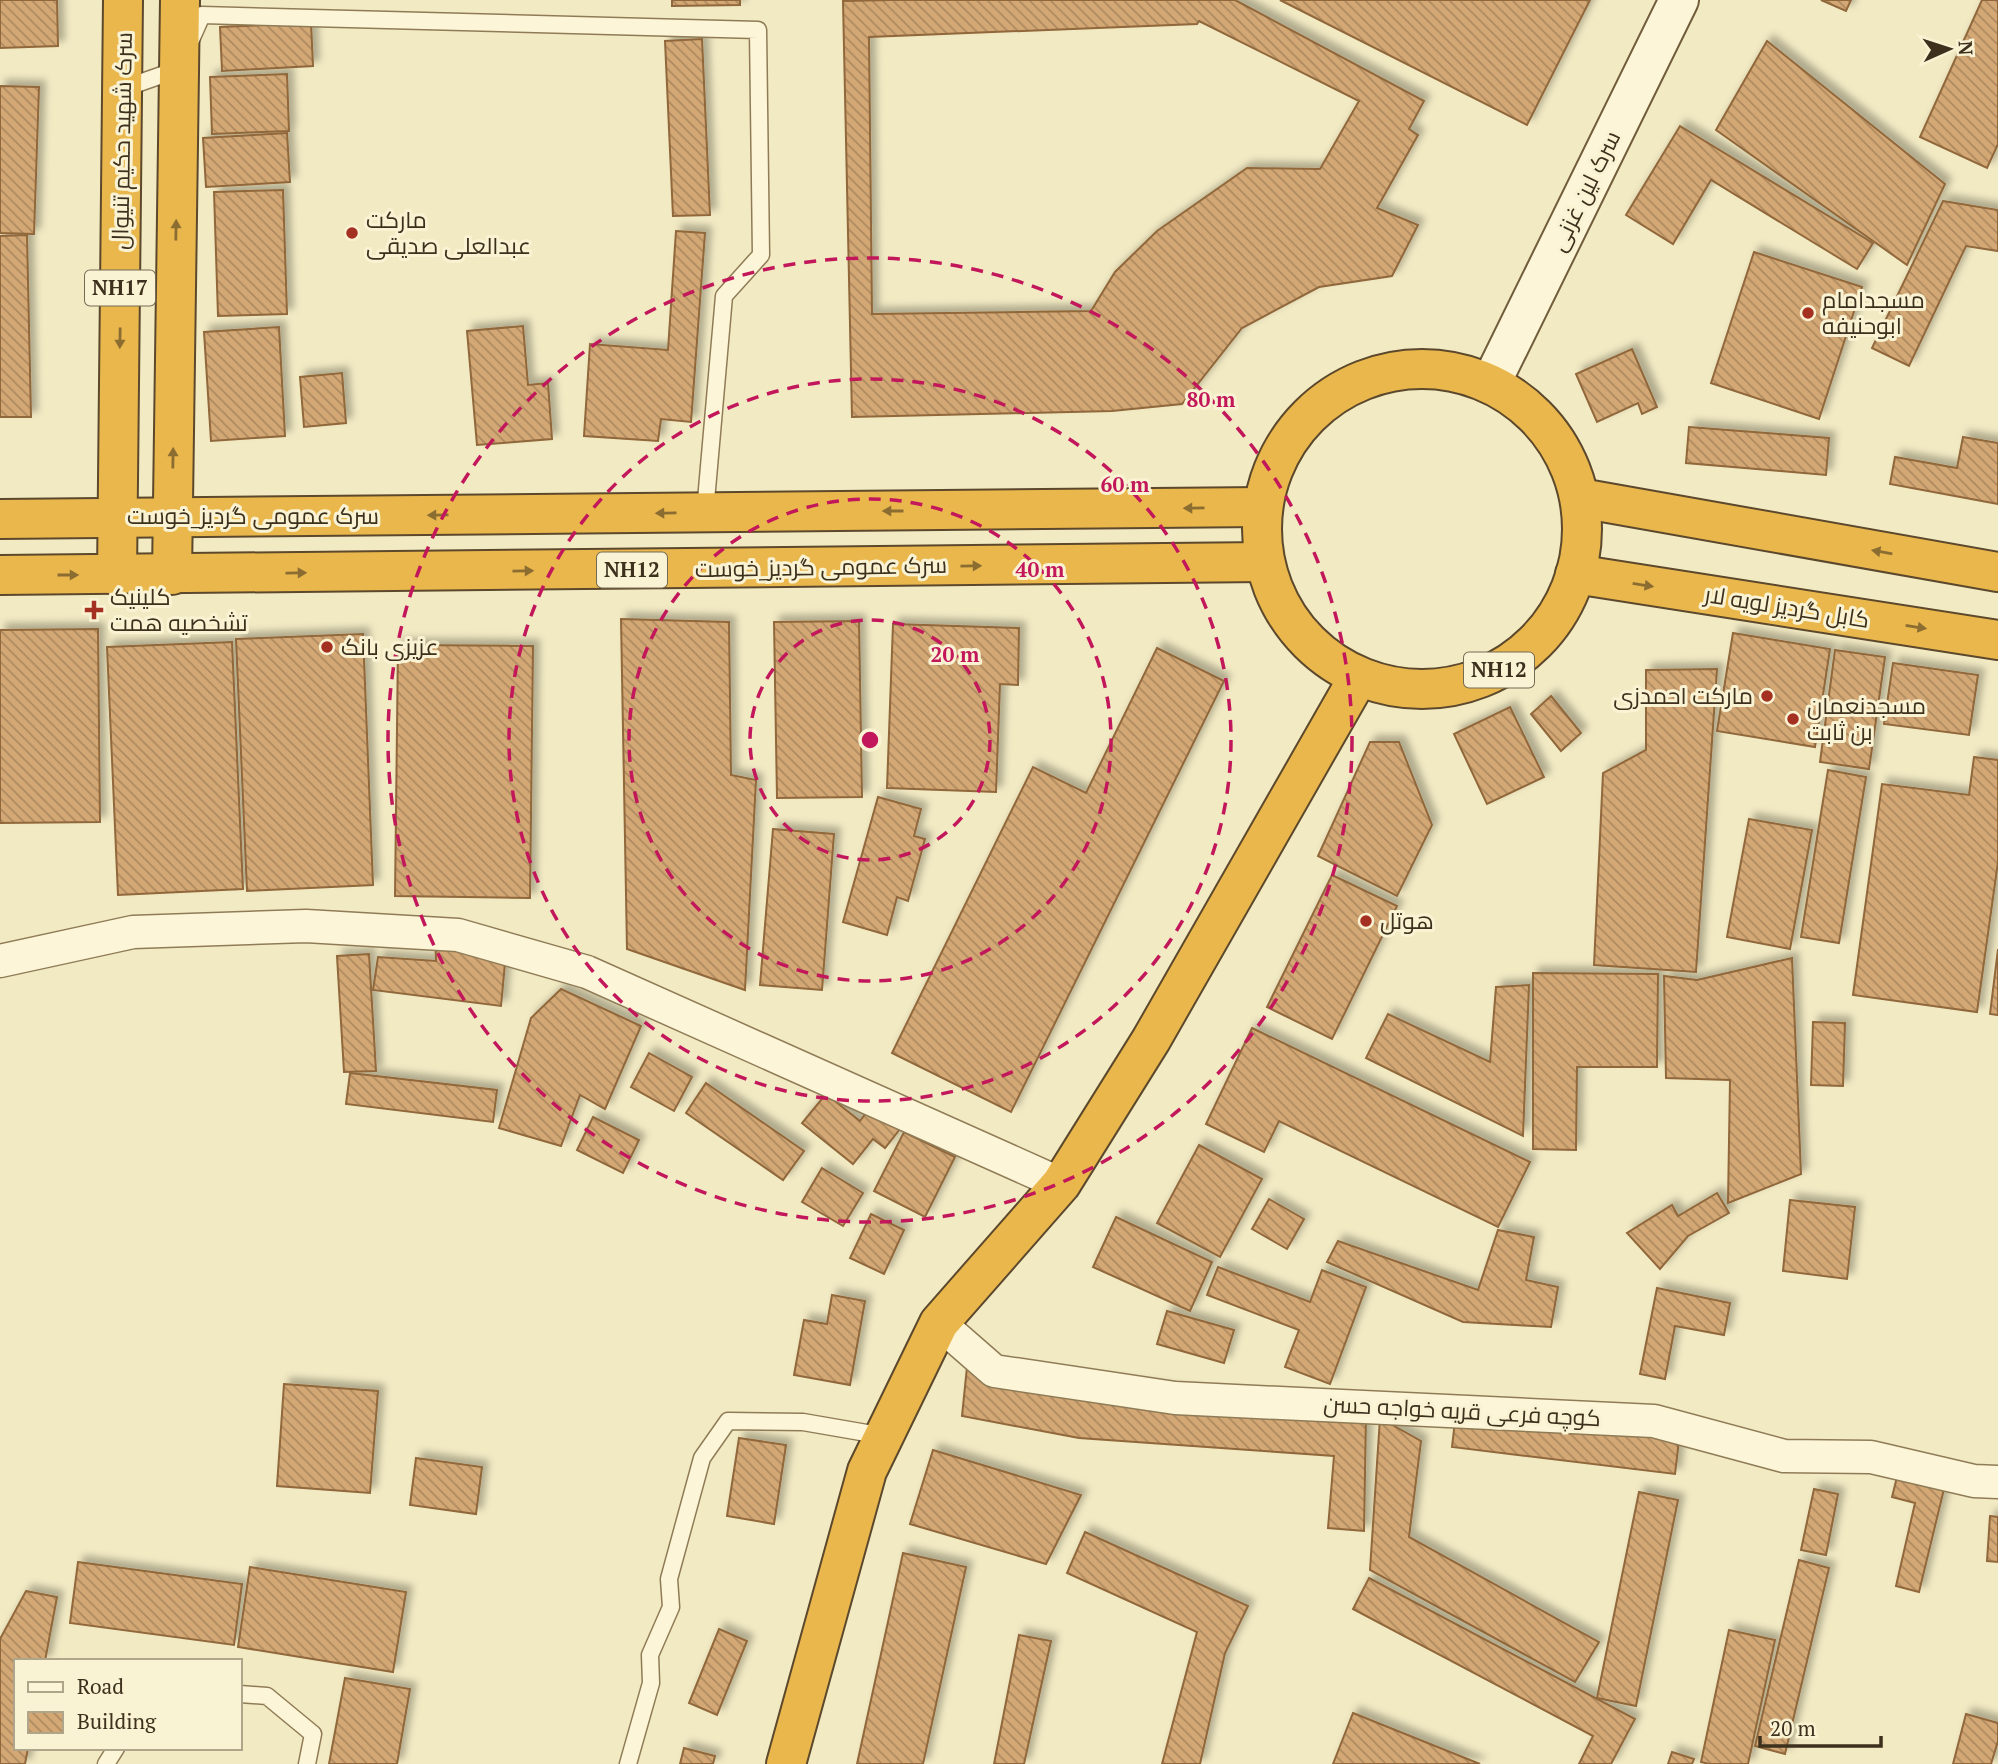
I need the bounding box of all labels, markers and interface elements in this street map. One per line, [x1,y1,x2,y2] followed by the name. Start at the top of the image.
[1914,14,1984,84] north arrow
[104,32,140,250] street label: سرک شهید حکیم تنیوال
[1954,40,1979,57] text: N
[1542,125,1627,256] street label: سرک لین غزنی
[366,204,531,261] place label: مارکت عبدالعلی صدیقی
[170,219,182,241] one-way arrow
[344,225,360,241] marker: مارکت عبدالعلی صدیقی
[85,270,155,306] road number: NH17
[1822,284,1925,341] place label: مسجدامام ابوحنیفه
[1800,305,1816,321] marker: مسجدامام ابوحنیفه
[114,327,125,349] one-way arrow
[1187,385,1236,413] text: 80 m
[167,446,179,468] one-way arrow
[1101,470,1150,498] text: 60 m
[127,500,379,531] street label: سرک عمومی گردیز_خوست
[1183,502,1205,514] one-way arrow
[882,505,904,517] one-way arrow
[655,507,677,519] one-way arrow
[427,509,449,521] one-way arrow
[1871,547,1893,558] one-way arrow
[695,549,947,584] street label: سرک عمومی گردیز_خوست
[597,552,667,588] road number: NH12
[1016,555,1065,583] text: 40 m
[960,560,982,572] one-way arrow
[512,565,534,577] one-way arrow
[285,568,307,579] one-way arrow
[57,569,79,581] one-way arrow
[1700,578,1872,635] street label: کابل گردیز لویه لار
[1632,579,1654,590] one-way arrow
[110,581,248,638] place label: کلینیک تشخصیه همت
[84,600,104,620] marker: کلینیک تشخصیه همت
[1905,622,1927,633] one-way arrow
[341,631,439,662] place label: عزیزی بانک
[319,639,335,655] marker: عزیزی بانک
[931,640,980,668] text: 20 m
[1464,652,1534,688] road number: NH12
[1613,680,1753,711] place label: مارکت احمدزی
[1759,688,1775,704] marker: مارکت احمدزی
[1807,690,1926,747] place label: مسجدنعمان بن ثابت
[1785,711,1801,727] marker: مسجدنعمان بن ثابت
[858,728,882,752] centre of rings
[1380,905,1434,936] place label: هوتل
[1358,913,1374,929] marker: هوتل
[1323,1388,1601,1433] street label: کوچه فرعی قریه خواجه حسن
[14,1659,242,1750] legend
[77,1672,124,1700] text: Road
[1760,1704,1881,1748] scale bar
[77,1707,157,1735] text: Building
[1770,1714,1816,1742] text: 20 m

